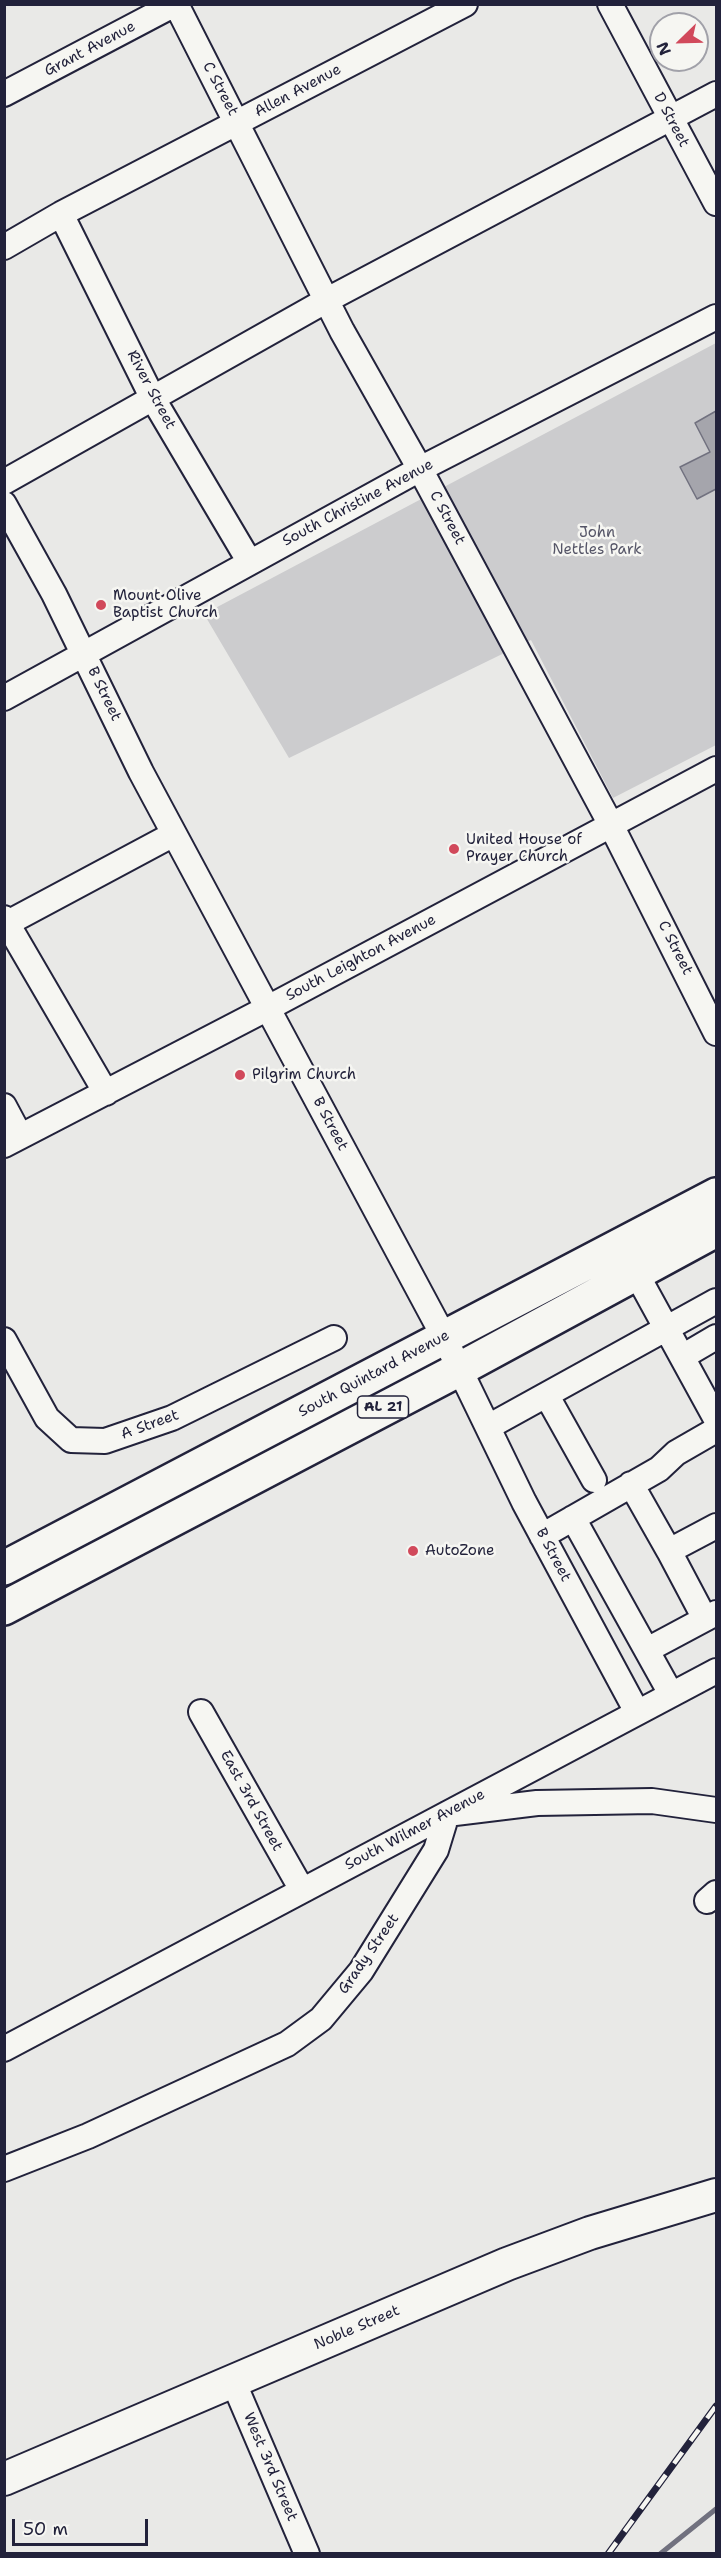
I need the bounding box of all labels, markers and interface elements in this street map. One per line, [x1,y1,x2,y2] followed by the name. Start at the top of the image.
[649,12,709,72] north arrow
[41,17,139,81] street label: Grant Avenue
[652,39,676,58] text: N
[198,59,242,119] street label: C Street
[252,61,344,121] street label: Allen Avenue
[649,90,693,150] street label: D Street
[123,347,179,433] street label: River Street
[280,456,436,550] street label: South Christine Avenue
[425,488,469,548] street label: C Street
[552,524,642,559] park label: John Nettles Park
[113,587,218,622] place label: Mount Olive Baptist Church
[94,598,108,612] marker: Mount Olive Baptist Church
[83,664,125,724] street label: B Street
[466,831,582,866] place label: United House of Prayer Church
[447,842,461,856] marker: United House of Prayer Church
[283,911,439,1005] street label: South Leighton Avenue
[654,918,696,978] street label: C Street
[252,1066,356,1084] place label: Pilgrim Church
[233,1068,247,1082] marker: Pilgrim Church
[308,1094,352,1154] street label: B Street
[295,1327,453,1421] street label: South Quintard Avenue
[358,1396,409,1418] road number: AL 21
[119,1406,181,1444] street label: A Street
[531,1525,575,1585] street label: B Street
[425,1542,495,1560] place label: AutoZone
[406,1544,420,1558] marker: AutoZone
[216,1747,286,1855] street label: East 3rd Street
[342,1785,488,1875] street label: South Wilmer Avenue
[335,1910,403,1998] street label: Grady Street
[312,2302,402,2354] street label: Noble Street
[239,2410,301,2524] street label: West 3rd Street
[15,2507,152,2545] scale bar
[23,2517,68,2541] text: 50 m

